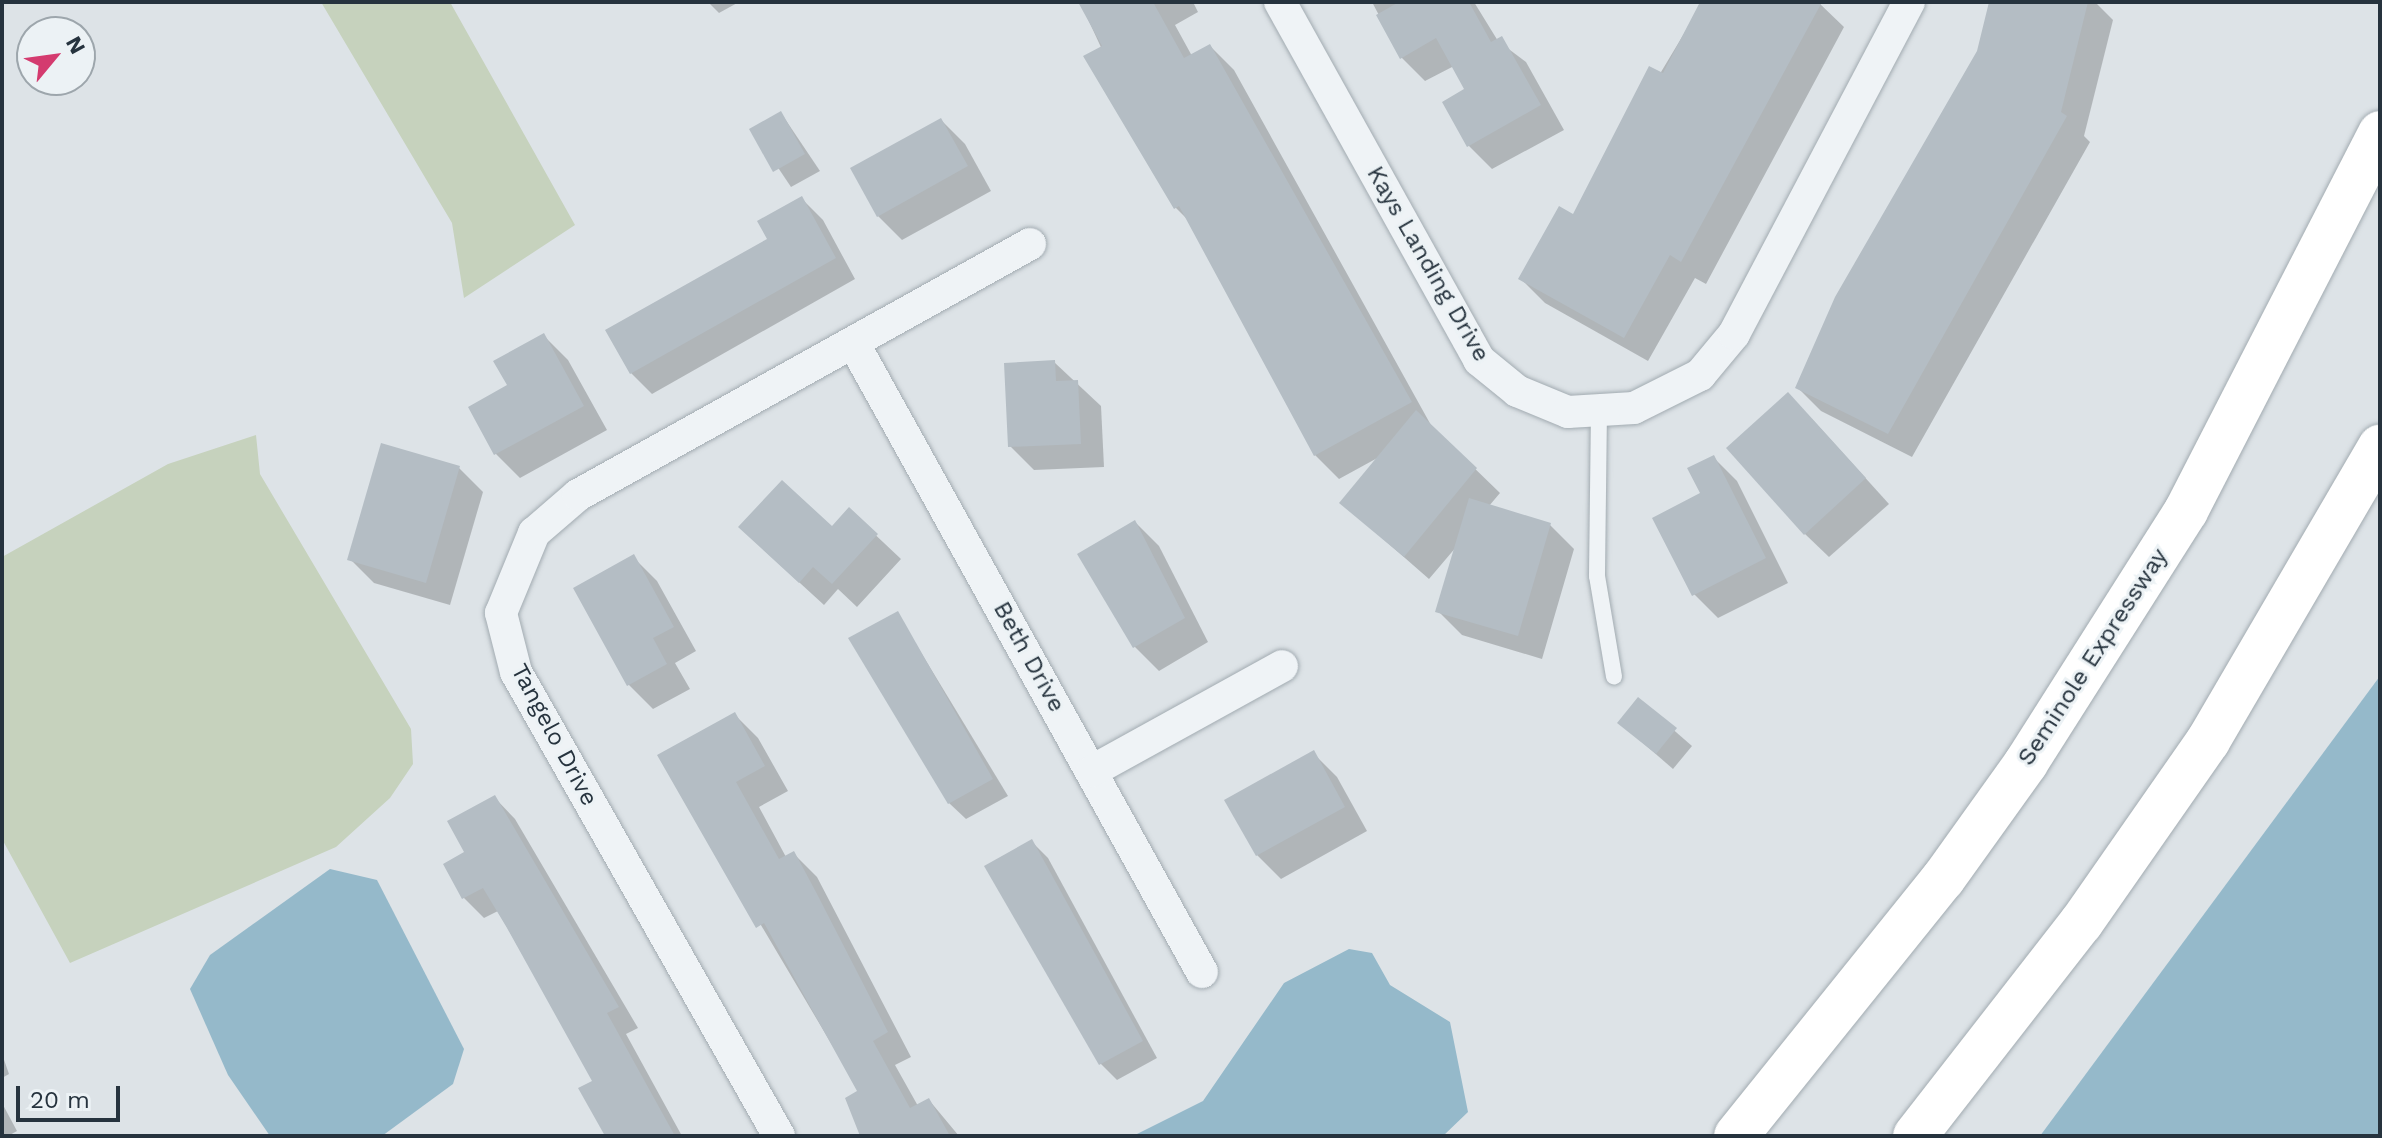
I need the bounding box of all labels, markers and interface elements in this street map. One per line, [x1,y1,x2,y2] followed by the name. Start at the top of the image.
[16,16,96,96] north arrow
[61,32,91,58] text: N
[1360,161,1496,367] street label: Kays Landing Drive
[2012,543,2174,771] street label: Seminole Expressway
[987,597,1071,717] street label: Beth Drive
[504,659,604,811] street label: Tangelo Drive
[20,1070,124,1120] scale bar
[30,1086,90,1114] text: 20 m

